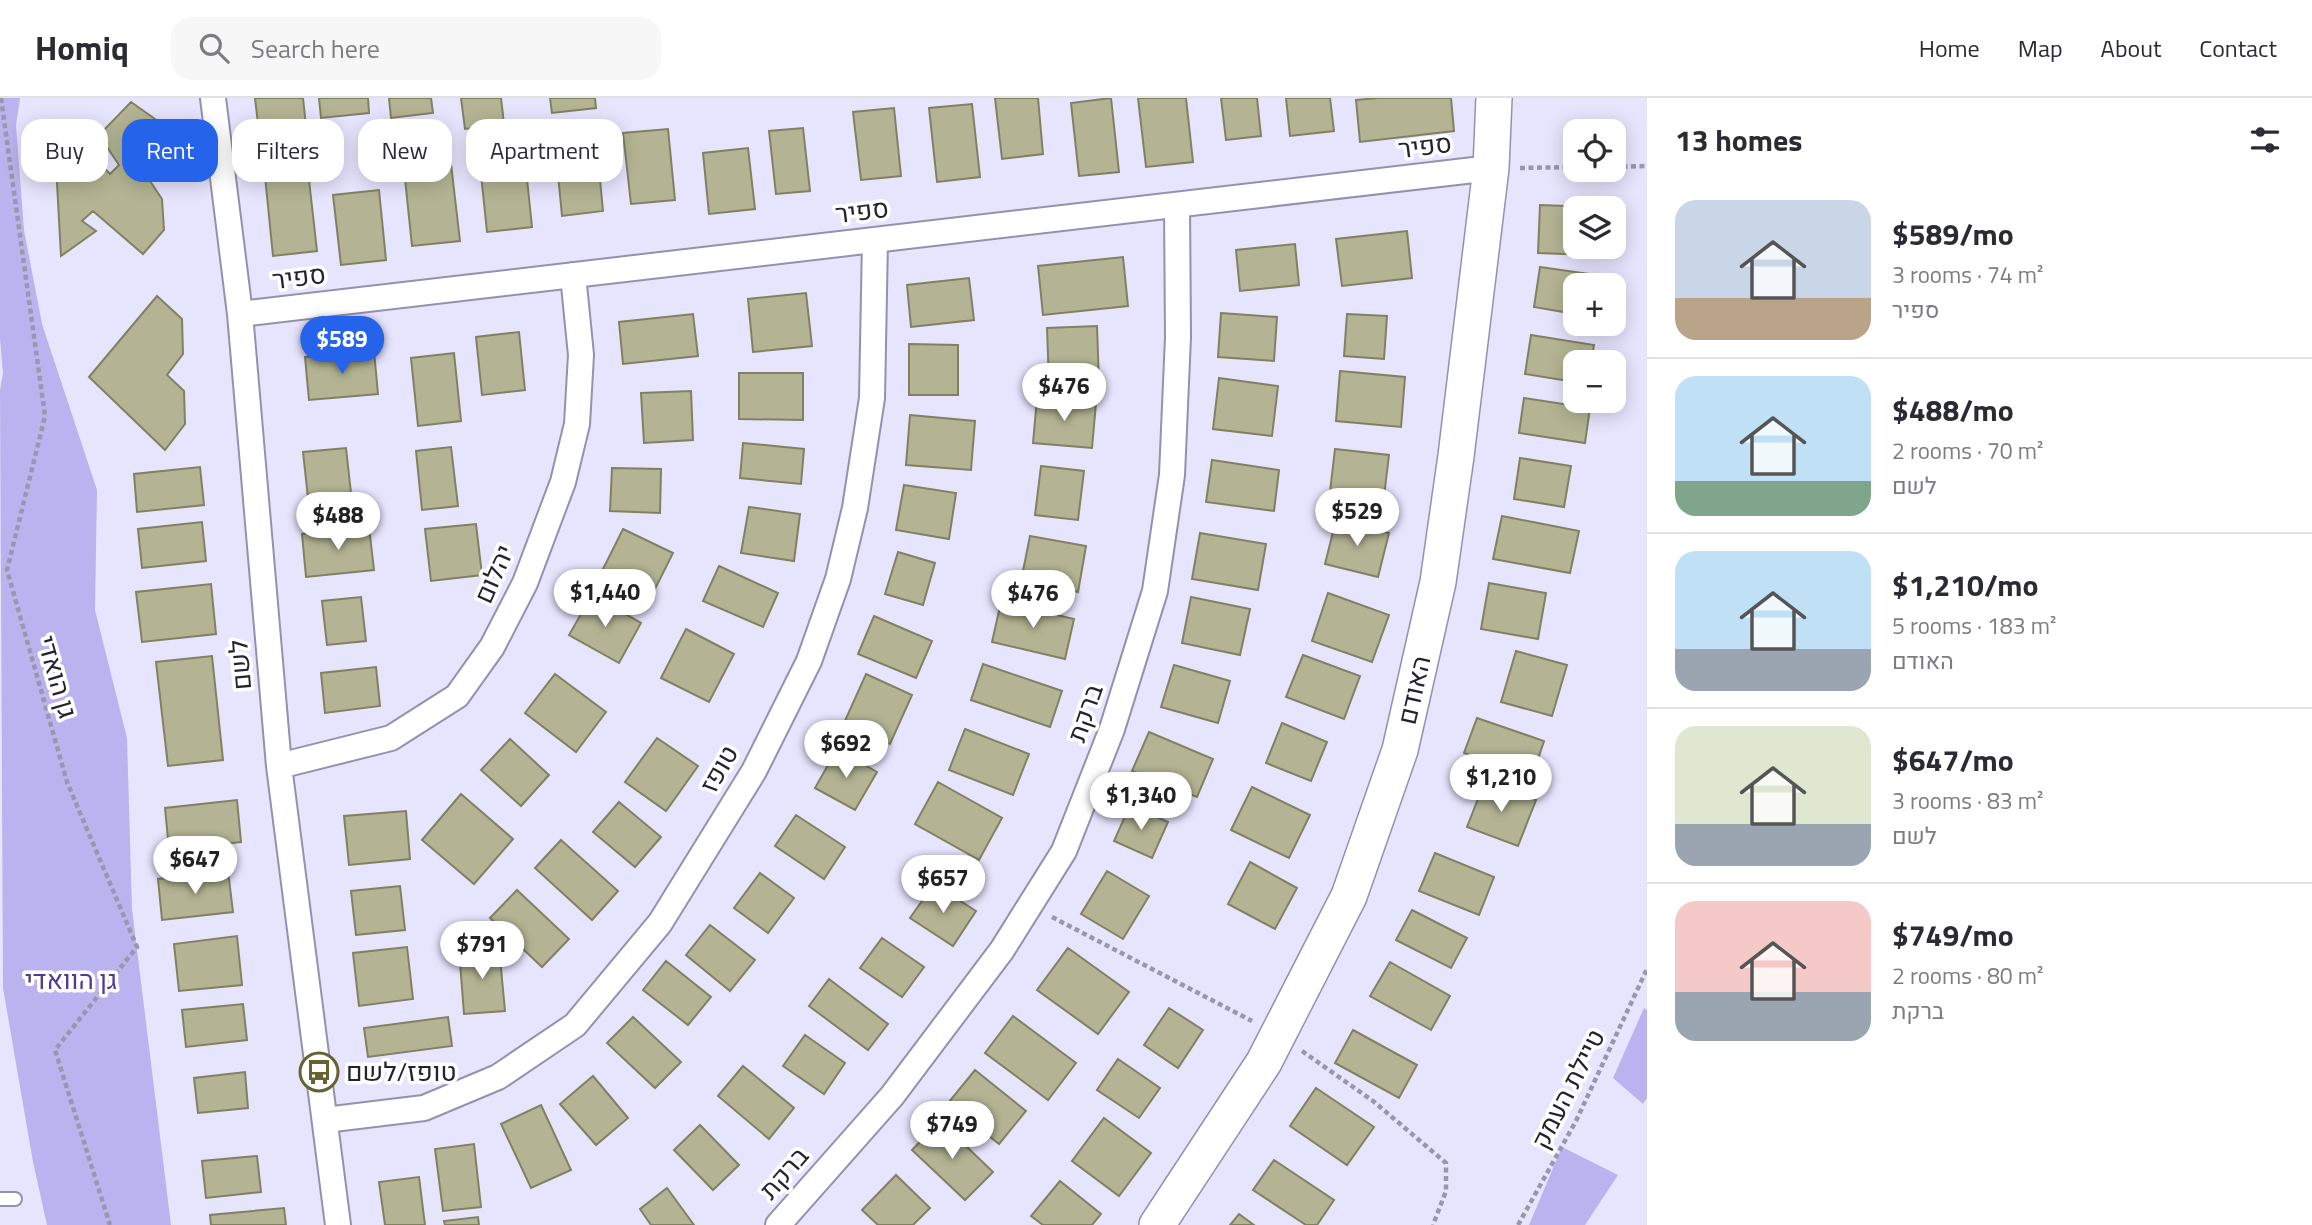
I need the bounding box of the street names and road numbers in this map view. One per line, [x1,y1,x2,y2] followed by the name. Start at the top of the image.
[1396,123,1454,168] street label: ספיר
[833,188,891,233] street label: ספיר
[270,254,328,299] street label: ספיר
[463,538,524,609] street label: יהלום
[27,631,88,723] street label: גן הואדי
[218,638,261,692] street label: לשם
[1387,652,1440,728] street label: האודם
[1057,678,1113,747] street label: ברקת
[689,738,748,800] street label: טופז
[1521,1022,1614,1156] street label: טיילת העמק
[750,1137,818,1208] street label: ברקת

